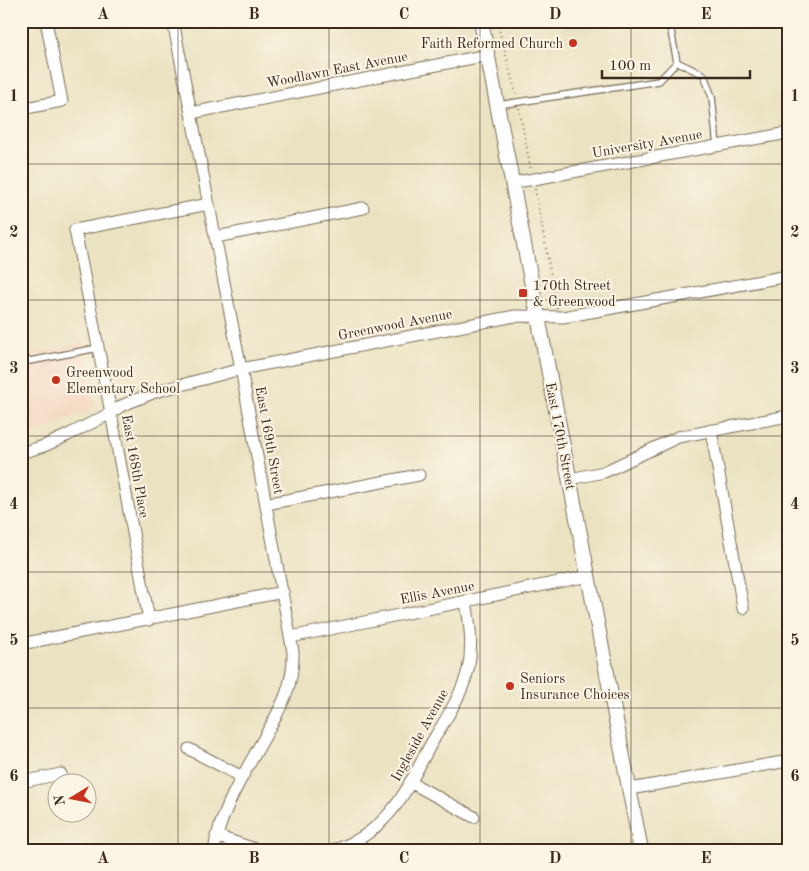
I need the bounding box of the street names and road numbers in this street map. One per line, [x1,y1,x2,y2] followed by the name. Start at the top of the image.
[265,49,409,91] street label: Woodlawn East Avenue
[591,127,703,161] street label: University Avenue
[337,307,453,343] street label: Greenwood Avenue
[543,381,577,491] street label: East 170th Street
[253,385,285,495] street label: East 169th Street
[119,413,151,519] street label: East 168th Place
[399,579,476,607] street label: Ellis Avenue
[389,687,451,784] street label: Ingleside Avenue

